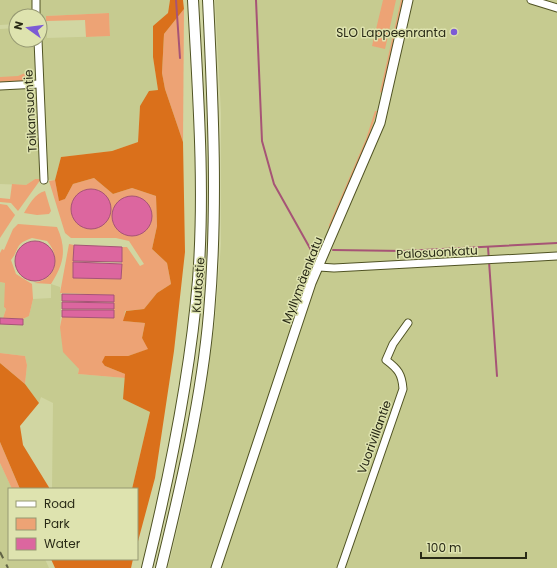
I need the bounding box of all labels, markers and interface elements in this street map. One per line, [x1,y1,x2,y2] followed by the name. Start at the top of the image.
[8,8,48,48] north arrow
[10,20,27,32] text: N
[336,24,446,41] place label: SLO Lappeenranta
[449,27,459,37] marker: SLO Lappeenranta
[19,69,41,153] street label: Toikansuontie
[278,234,326,326] street label: Myllymäenkatu
[396,241,478,263] street label: Palosuonkatu
[188,257,208,313] street label: Kuutostie
[353,398,395,476] street label: Vuorivillantie
[8,488,138,560] legend
[44,495,75,512] text: Road
[44,515,71,532] text: Park
[421,534,526,560] scale bar
[44,535,81,552] text: Water
[427,539,461,556] text: 100 m

